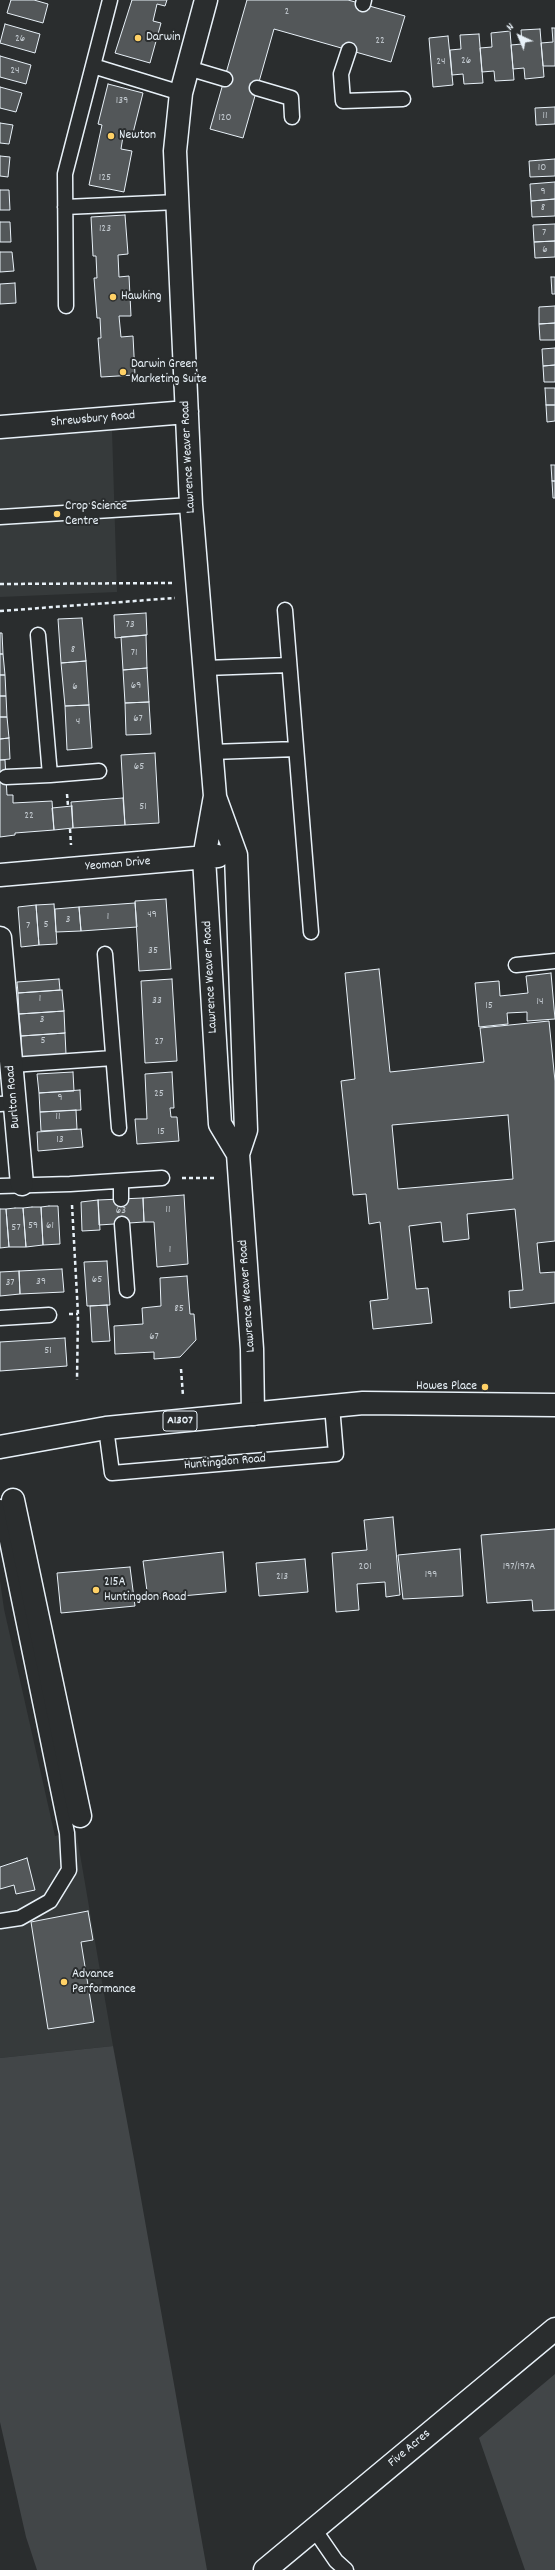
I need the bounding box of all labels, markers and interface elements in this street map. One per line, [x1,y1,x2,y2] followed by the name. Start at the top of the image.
[285,5,289,19] house number: 2
[499,16,539,56] north arrow
[503,20,518,35] text: N
[146,30,180,46] place label: Darwin
[15,32,25,46] house number: 26
[133,33,143,43] marker: Darwin
[375,34,385,48] house number: 22
[461,54,471,68] house number: 26
[436,55,446,69] house number: 24
[10,64,20,78] house number: 24
[116,94,128,108] house number: 139
[543,109,547,123] house number: 11
[218,111,232,125] house number: 120
[119,128,156,144] place label: Newton
[106,131,116,141] marker: Newton
[538,161,546,175] house number: 10
[99,171,111,185] house number: 125
[540,185,546,199] house number: 9
[541,201,545,215] house number: 8
[99,222,111,236] house number: 123
[542,226,546,240] house number: 7
[542,243,548,257] house number: 6
[121,289,162,305] place label: Hawking
[108,292,118,302] marker: Hawking
[131,357,207,388] place label: Darwin Green Marketing Suite
[118,367,128,377] marker: Darwin Green Marketing Suite
[178,400,200,514] street label: Lawrence Weaver Road
[50,409,136,431] street label: Shrewsbury Road
[65,499,127,530] place label: Crop Science Centre
[52,509,62,519] marker: Crop Science Centre
[125,618,135,632] house number: 73
[71,643,75,657] house number: 8
[131,646,137,660] house number: 71
[131,679,141,693] house number: 69
[72,680,78,694] house number: 6
[133,712,143,726] house number: 67
[76,715,80,729] house number: 4
[134,760,144,774] house number: 65
[139,800,147,814] house number: 51
[24,809,34,823] house number: 22
[85,854,151,876] street label: Yeoman Drive
[147,908,157,922] house number: 49
[107,910,109,924] house number: 1
[66,913,70,927] house number: 3
[43,918,49,932] house number: 5
[26,919,30,933] house number: 7
[200,920,222,1034] street label: Lawrence Weaver Road
[148,944,158,958] house number: 35
[39,992,41,1006] house number: 1
[152,994,162,1008] house number: 33
[537,995,543,1009] house number: 14
[485,999,493,1013] house number: 15
[40,1013,44,1027] house number: 3
[40,1034,46,1048] house number: 5
[154,1035,164,1049] house number: 27
[3,1065,25,1129] street label: Burlton Road
[154,1087,164,1101] house number: 25
[57,1091,63,1105] house number: 9
[56,1110,60,1124] house number: 11
[157,1125,165,1139] house number: 15
[56,1133,64,1147] house number: 13
[166,1203,170,1217] house number: 11
[116,1204,126,1218] house number: 63
[28,1219,38,1233] house number: 59
[46,1219,54,1233] house number: 61
[11,1221,21,1235] house number: 57
[236,1239,260,1353] street label: Lawrence Weaver Road
[169,1243,171,1257] house number: 1
[92,1273,102,1287] house number: 65
[36,1275,46,1289] house number: 39
[5,1276,15,1290] house number: 37
[174,1302,184,1316] house number: 85
[149,1330,159,1344] house number: 67
[44,1344,52,1358] house number: 51
[416,1379,477,1395] place label: Howes Place
[480,1382,490,1392] marker: Howes Place
[163,1411,197,1431] road number: A1307
[183,1452,267,1474] street label: Huntingdon Road
[358,1560,372,1574] house number: 201
[503,1560,535,1574] house number: 197/197A
[425,1568,437,1582] house number: 199
[276,1570,288,1584] house number: 213
[104,1575,186,1606] place label: 215A Huntingdon Road
[91,1585,101,1595] marker: 215A Huntingdon Road
[72,1967,136,1998] place label: Advance Performance
[59,1977,69,1987] marker: Advance Performance
[386,2427,434,2471] street label: Five Acres

